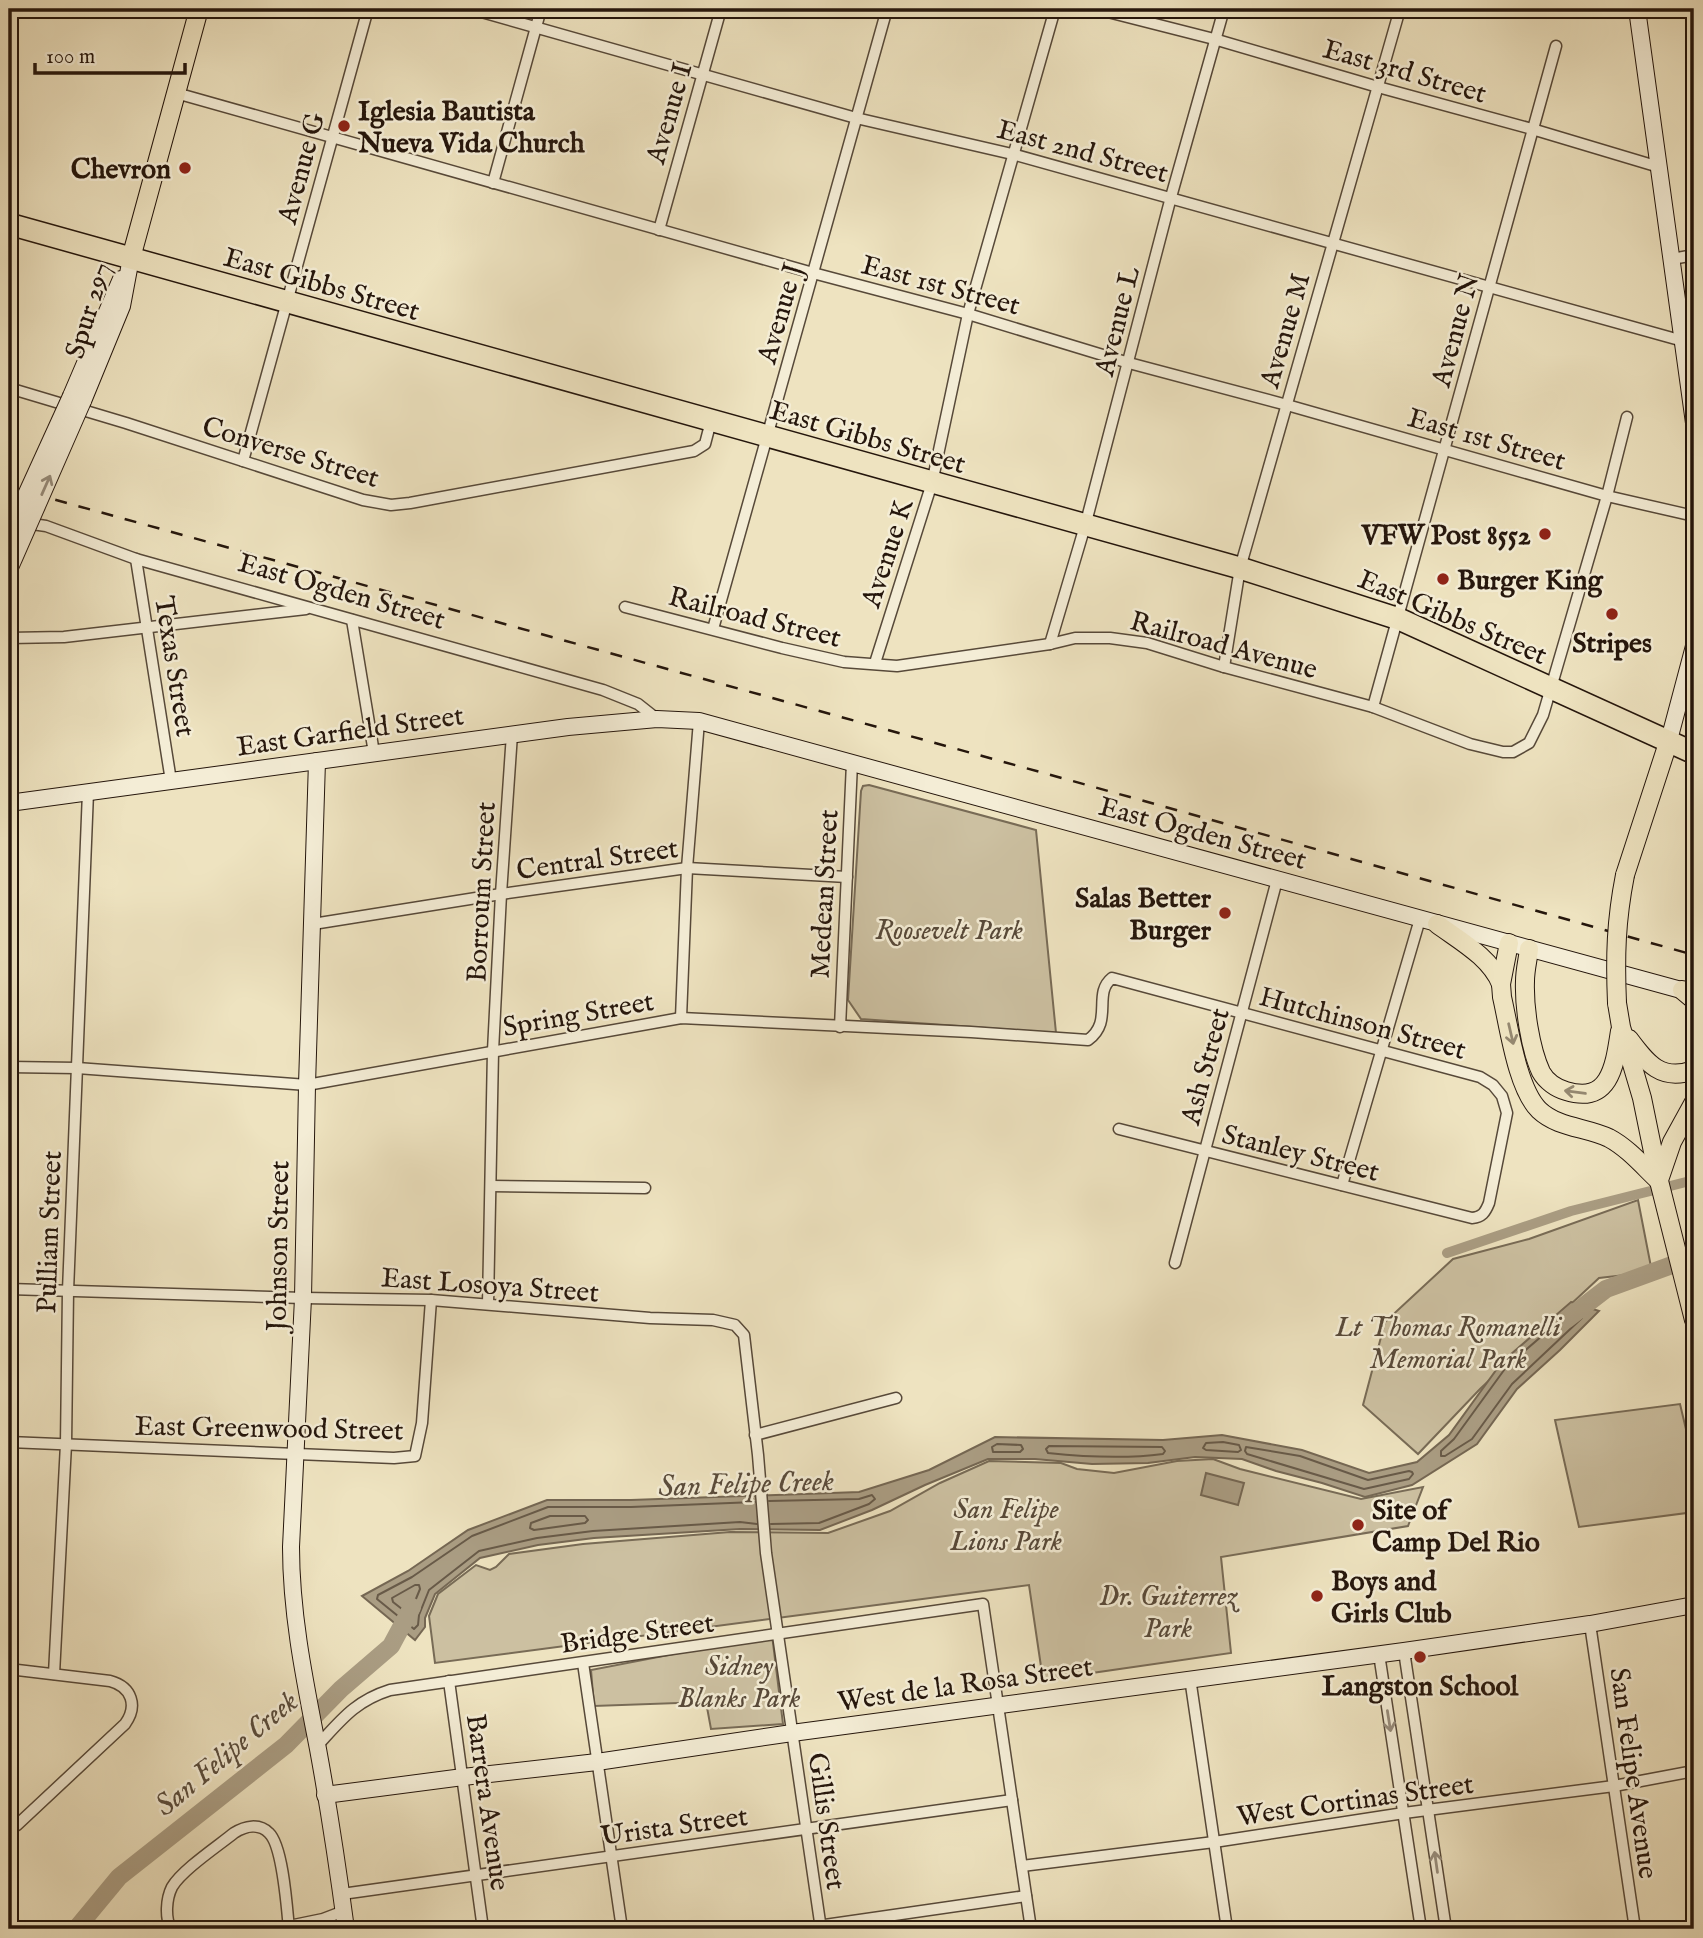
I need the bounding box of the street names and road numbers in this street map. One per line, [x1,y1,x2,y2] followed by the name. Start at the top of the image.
[1319,32,1490,113] street label: East 3rd Street
[639,59,702,169] street label: Avenue I
[271,108,334,229] street label: Avenue G
[993,113,1172,192] street label: East 2nd Street
[219,241,424,330] street label: East Gibbs Street
[857,248,1024,324] street label: East 1st Street
[58,258,121,363] street label: Spur 297
[750,259,812,369] street label: Avenue J
[1088,263,1149,381] street label: Avenue L
[1253,269,1319,393] street label: Avenue M
[1424,270,1488,392] street label: Avenue N
[765,394,970,483] street label: East Gibbs Street
[1403,401,1570,480] street label: East 1st Street
[197,410,383,497] street label: Converse Street
[854,494,923,613] street label: Avenue K
[234,546,449,639] street label: East Ogden Street
[1352,563,1552,674] street label: East Gibbs Street
[665,580,845,657] street label: Railroad Street
[145,593,202,740] street label: Texas Street
[1126,605,1321,688] street label: Railroad Avenue
[235,699,467,766] street label: East Garfield Street
[1095,790,1310,879] street label: East Ogden Street
[460,800,505,983] street label: Borroum Street
[804,808,847,980] street label: Medean Street
[514,832,681,889] street label: Central Street
[1255,980,1470,1069] street label: Hutchinson Street
[500,985,657,1046] street label: Spring Street
[1174,1004,1239,1130] street label: Ash Street
[1218,1118,1383,1191] street label: Stanley Street
[30,1150,71,1314] street label: Pulliam Street
[260,1160,298,1335] street label: Johnson Street
[380,1261,600,1312] street label: East Losoya Street
[134,1410,404,1449] street label: East Greenwood Street
[558,1606,717,1663] street label: Bridge Street
[835,1650,1096,1721] street label: West de la Rosa Street
[1600,1666,1665,1881] street label: San Felipe Avenue
[457,1712,516,1893] street label: Barrera Avenue
[799,1751,853,1893] street label: Gillis Street
[1235,1767,1476,1835] street label: West Cortinas Street
[599,1800,750,1855] street label: Urista Street

